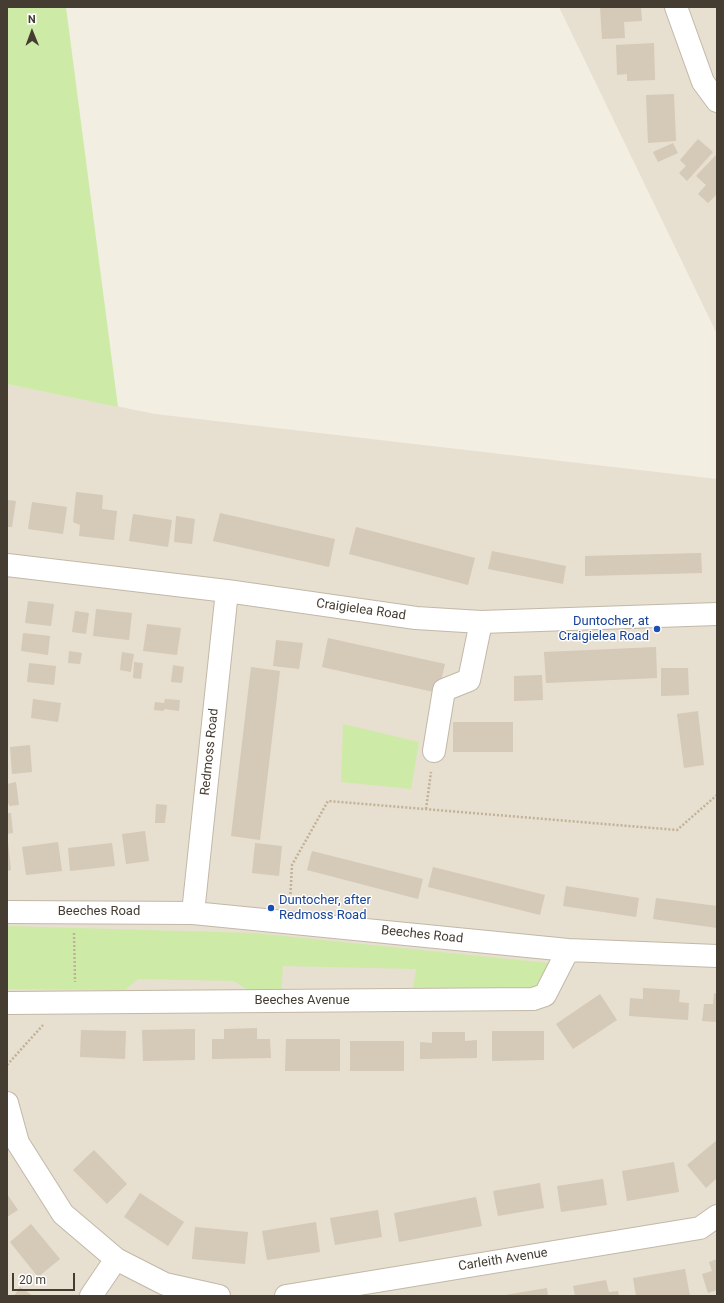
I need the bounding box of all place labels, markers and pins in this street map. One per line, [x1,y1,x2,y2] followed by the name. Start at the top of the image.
[559,614,649,645] place label: Duntocher, at Craigielea Road
[652,624,662,634] marker: Duntocher, at Craigielea Road
[279,893,371,924] place label: Duntocher, after Redmoss Road
[266,903,276,913] marker: Duntocher, after Redmoss Road

